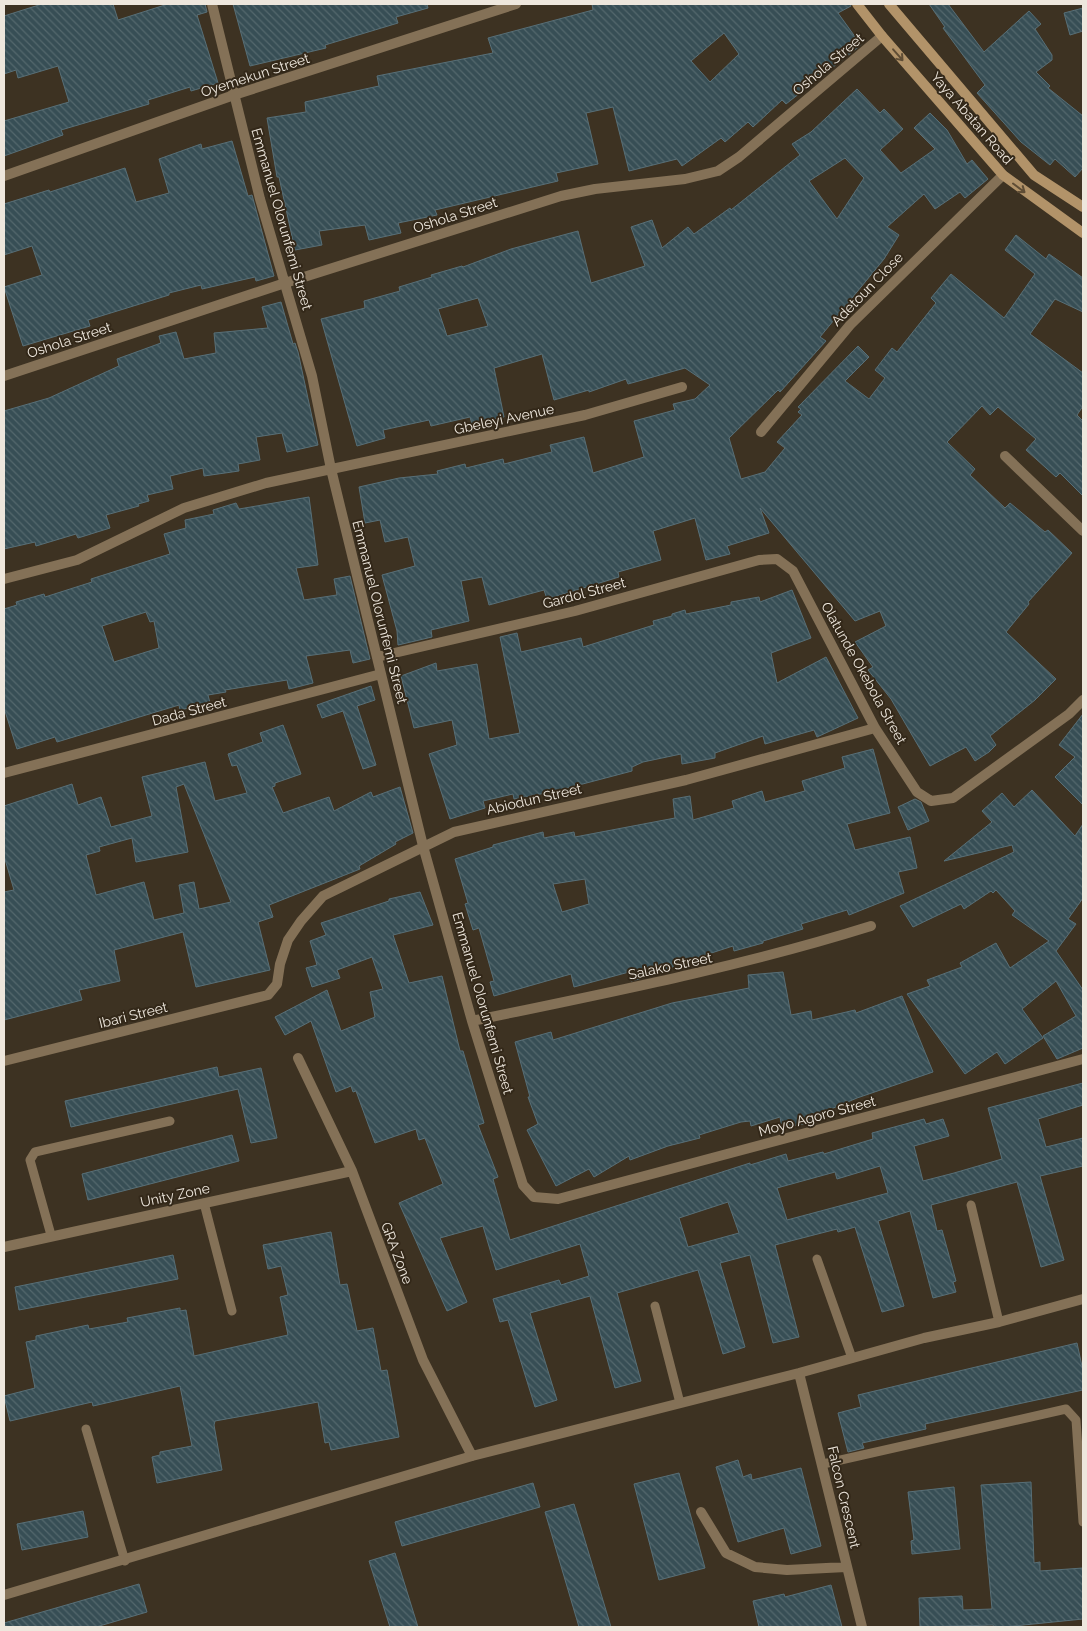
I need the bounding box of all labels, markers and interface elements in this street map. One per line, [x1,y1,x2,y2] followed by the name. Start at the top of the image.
[789,30,867,98] street label: Oshola Street
[892,49,904,62] one-way arrow
[199,50,312,100] street label: Oyemekun Street
[928,69,1016,167] street label: Yaya Abatan Road
[248,126,316,312] street label: Emmanuel Olorunfemi Street
[1012,182,1025,193] one-way arrow
[411,194,499,236] street label: Oshola Street
[828,249,906,329] street label: Adetoun Close
[25,319,113,361] street label: Oshola Street
[453,401,555,437] street label: Gbeleyi Avenue
[349,519,411,706] street label: Emmanuel Olorunfemi Street
[541,574,628,612] street label: Gardol Street
[818,599,910,747] street label: Olatunde Okebola Street
[150,693,228,729] street label: Dada Street
[485,780,583,818] street label: Abiodun Street
[449,910,517,1096] street label: Emmanuel Olorunfemi Street
[627,949,714,983] street label: Salako Street
[97,999,169,1031] street label: Ibari Street
[757,1093,878,1139] street label: Moyo Agoro Street
[139,1180,211,1210] street label: Unity Zone
[378,1220,416,1286] street label: GRA Zone
[824,1444,864,1550] street label: Falcon Crescent

